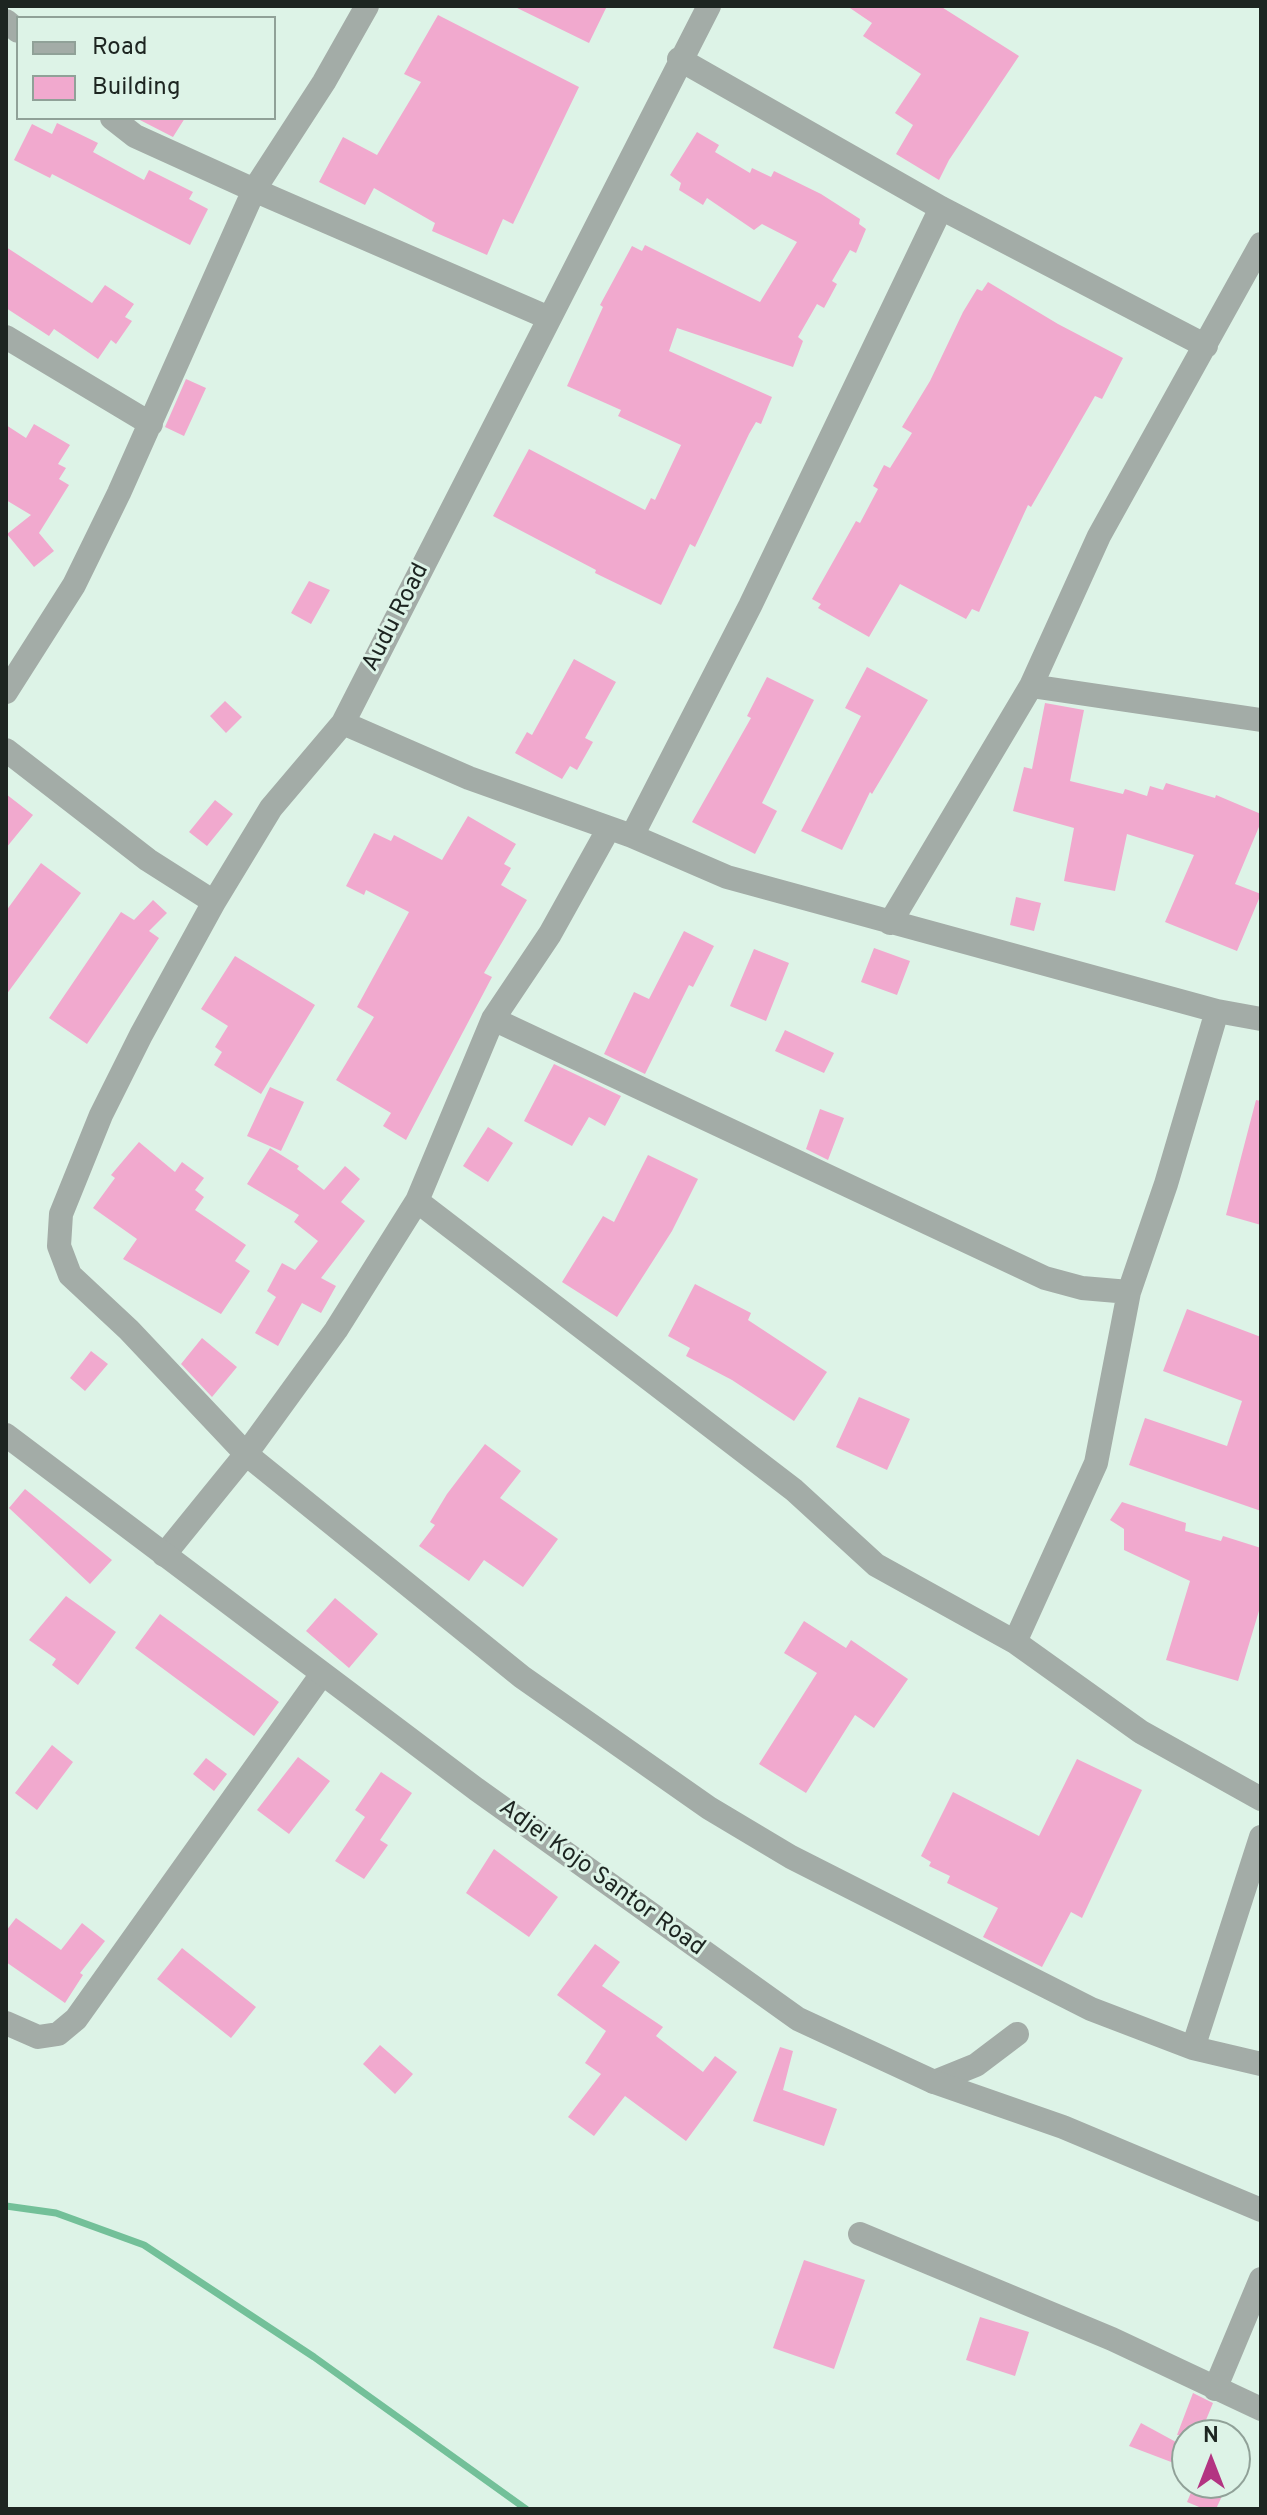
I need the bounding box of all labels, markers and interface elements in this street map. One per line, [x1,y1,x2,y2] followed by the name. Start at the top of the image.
[16,16,276,120] legend
[92,33,148,63] text: Road
[92,73,181,103] text: Building
[357,559,437,677] street label: Audu Road
[492,1795,710,1963] street label: Adjei Kojo Santor Road
[1171,2419,1251,2499] north arrow
[1203,2423,1219,2450] text: N

